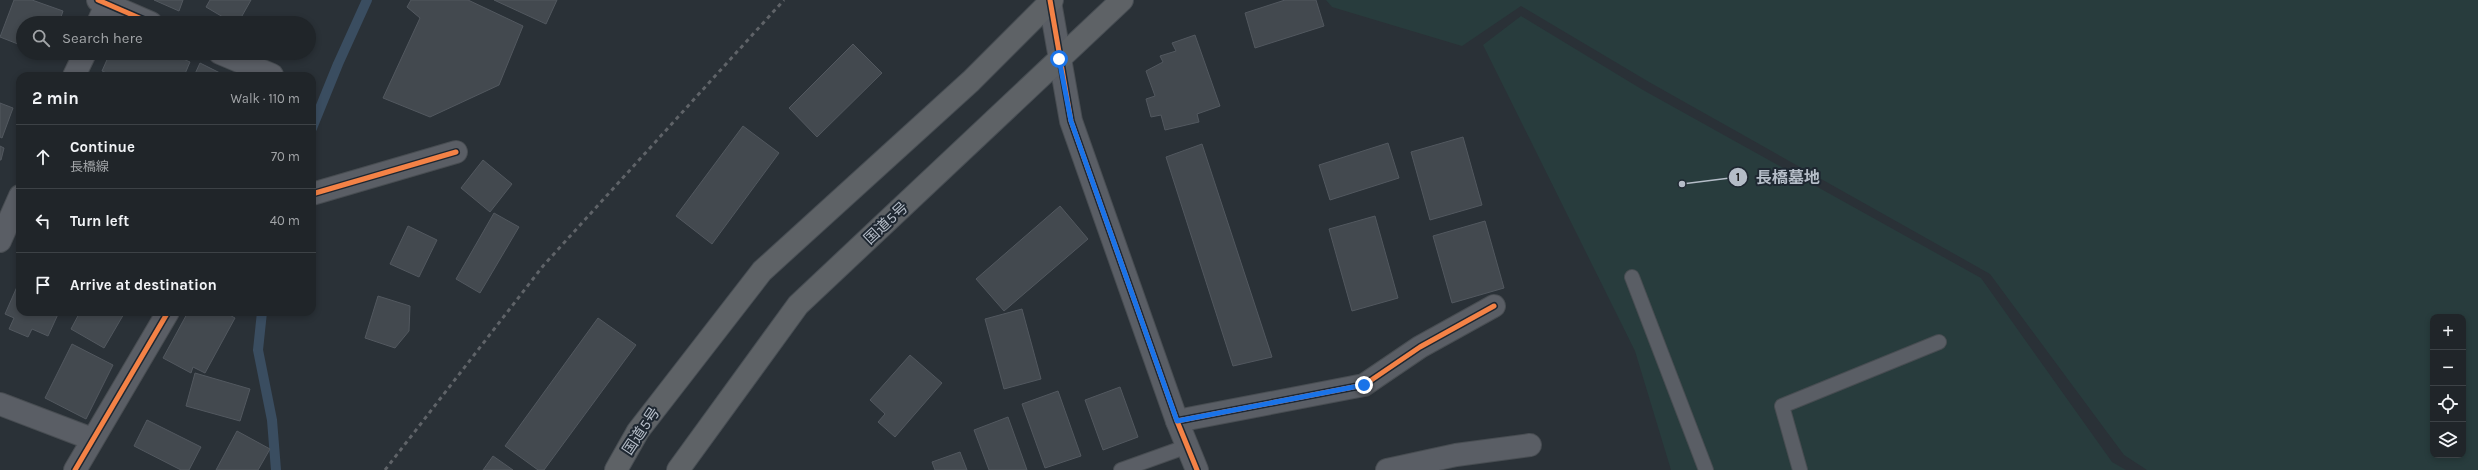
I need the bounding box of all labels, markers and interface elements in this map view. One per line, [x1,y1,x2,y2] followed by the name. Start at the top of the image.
[16,16,316,60] search box
[30,27,52,49] icon: search
[62,29,143,47] text: Search here
[1050,50,1068,68] route start
[32,88,79,108] text: 2 min
[231,91,300,106] text: Walk · 110 m
[70,138,135,156] text: Continue
[32,146,54,168] icon: ahead
[271,149,300,164] text: 70 m
[70,159,109,174] text: 長橋線
[1728,163,1828,191] callout: 長橋墓地
[1756,168,1820,187] text: 長橋墓地
[1736,170,1740,184] text: 1
[860,198,912,248] street label: 国道5号
[32,210,54,232] icon: left
[70,212,129,230] text: Turn left
[270,213,300,228] text: 40 m
[32,274,54,296] icon: arrive
[70,276,217,294] text: Arrive at destination
[2430,314,2466,458] map controls
[2430,314,2466,350] button: +
[2430,350,2466,386] button: −
[1355,376,1373,394] route end
[2430,386,2466,422] button: locate
[619,404,663,458] street label: 国道5号
[2430,422,2466,458] button: layers

